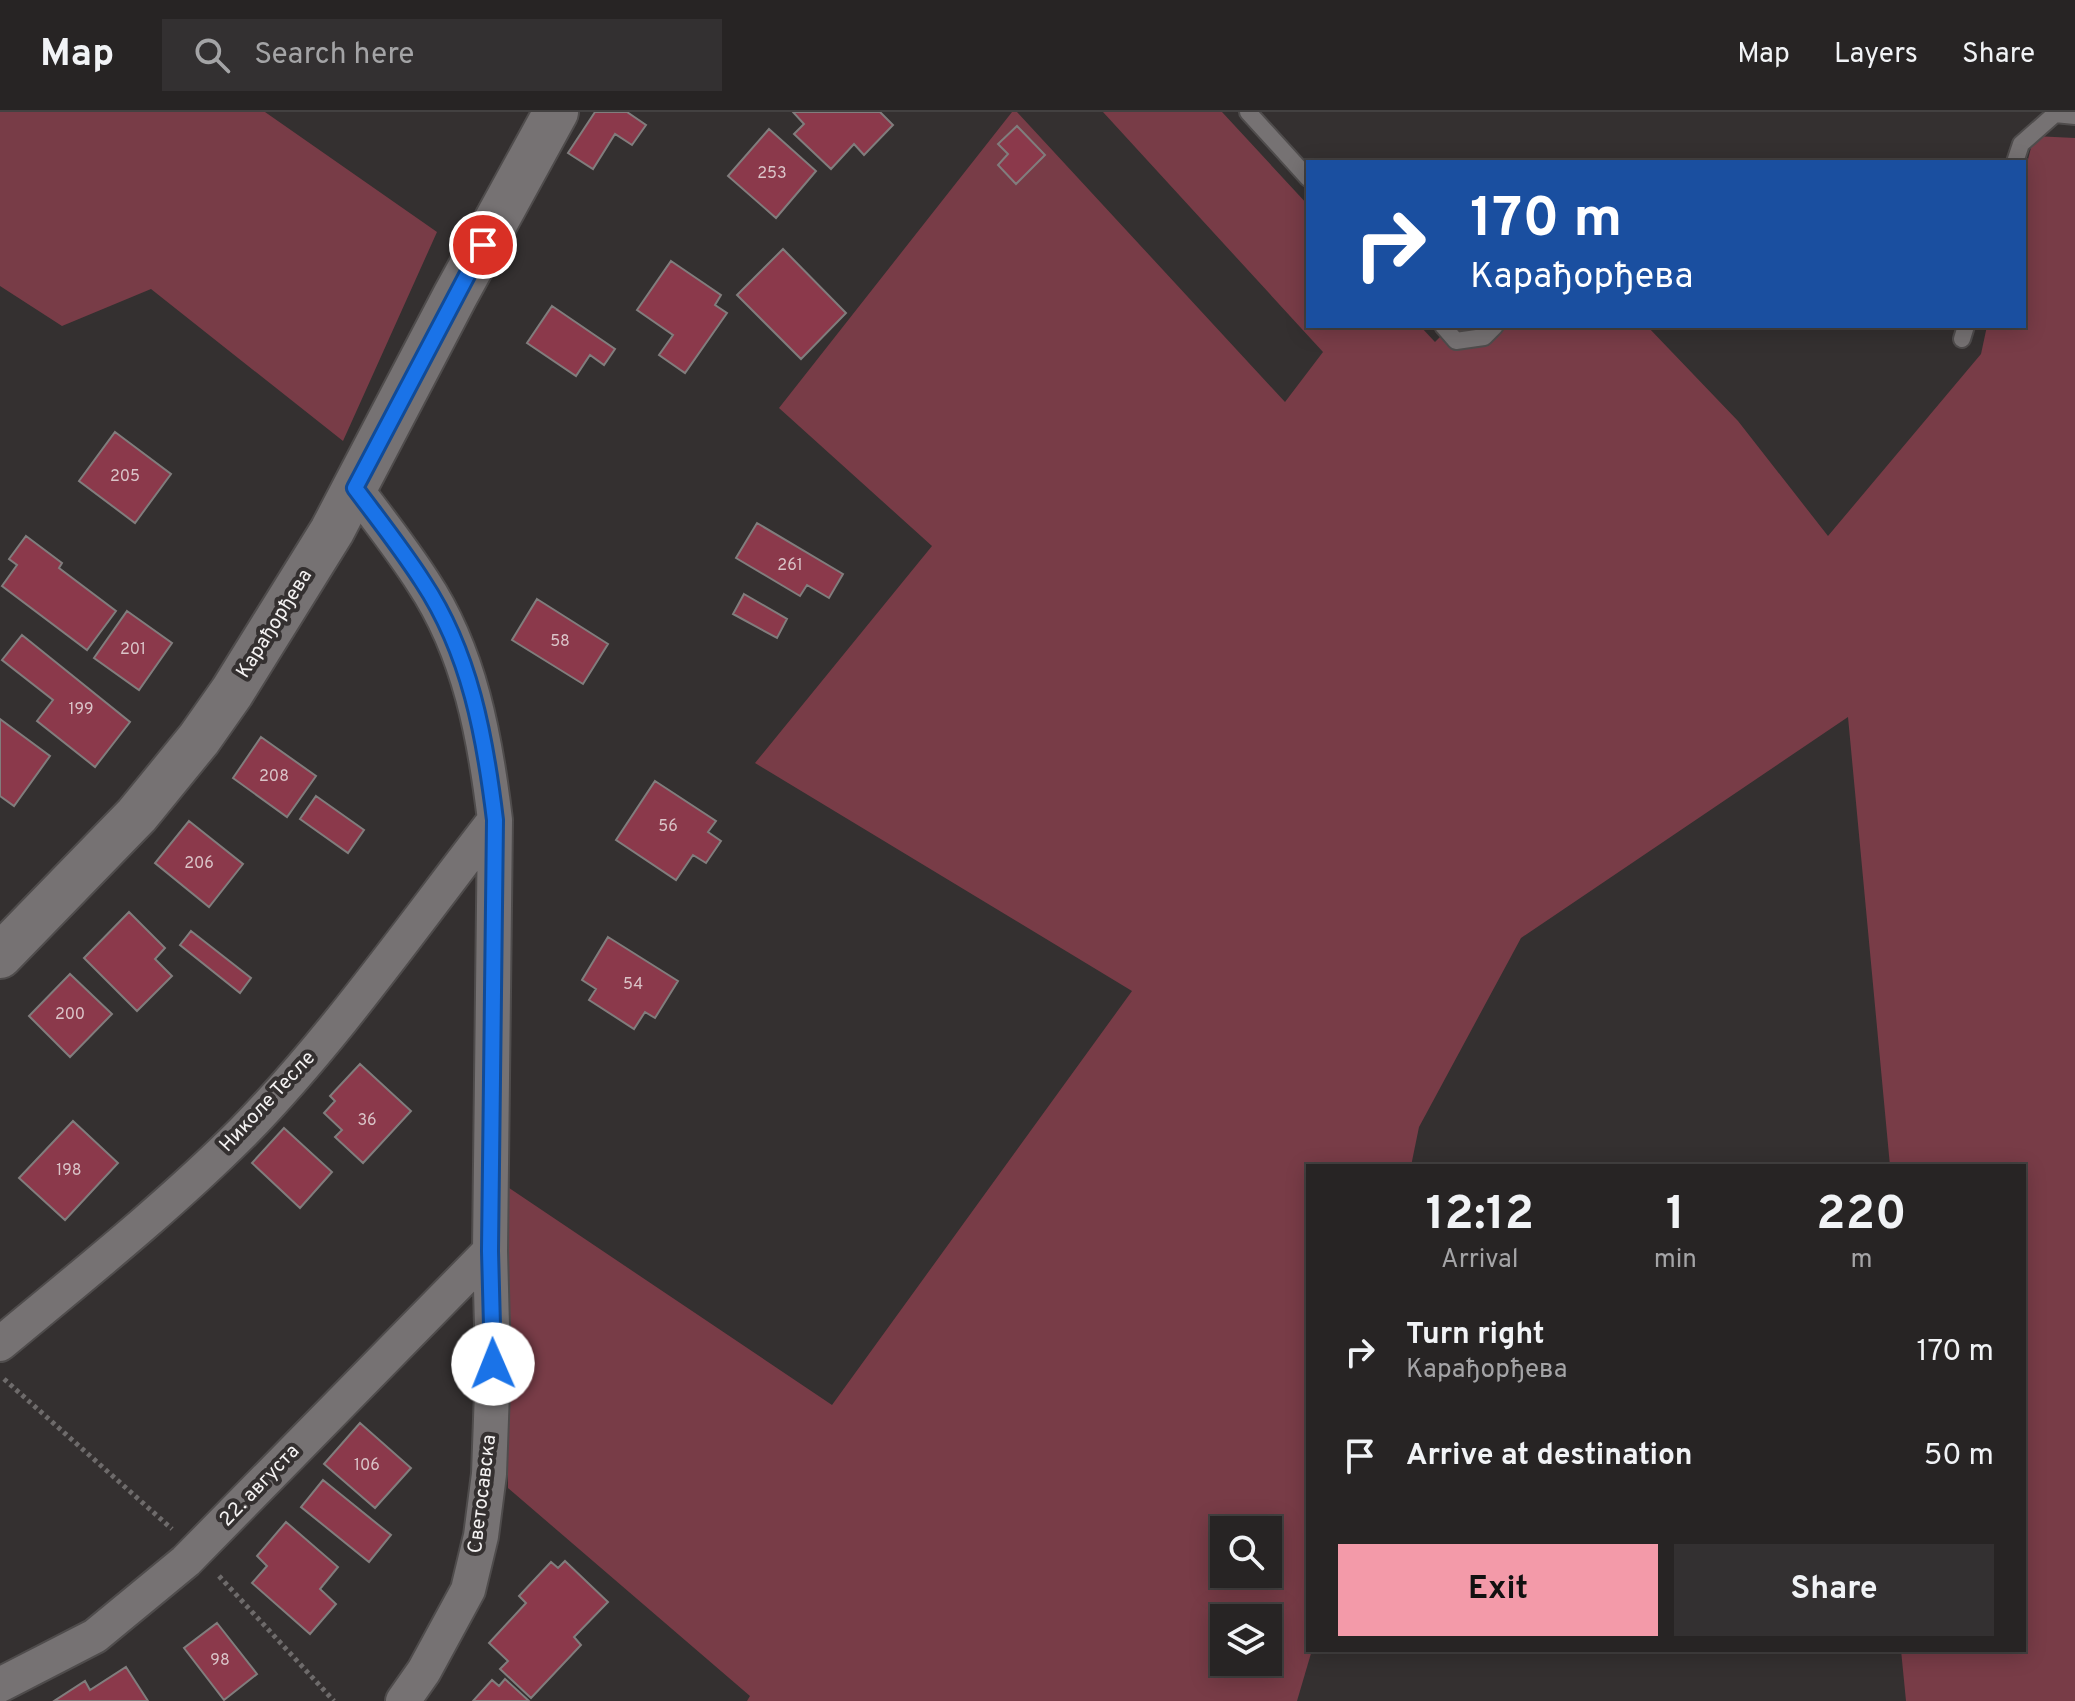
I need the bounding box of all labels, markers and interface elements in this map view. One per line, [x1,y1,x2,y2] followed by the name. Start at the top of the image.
[162,19,722,91] search box
[40,31,114,80] text: Map
[190,33,234,77] icon: search
[254,37,414,74] text: Search here
[1737,37,1790,73] text: Map
[1834,37,1918,73] text: Layers
[1962,37,2035,73] text: Share
[757,164,787,184] house number: 253
[1470,186,1622,256] text: 170 m
[1338,192,1442,296] icon: right
[449,211,517,279] pin
[461,223,505,267] icon: arrive
[1470,255,1693,301] text: Карађорђева
[110,467,140,487] house number: 205
[777,556,803,576] house number: 261
[231,564,319,684] street label: Карађорђева
[550,632,570,652] house number: 58
[120,640,146,660] house number: 201
[68,700,94,720] house number: 199
[259,767,289,787] house number: 208
[658,817,678,837] house number: 56
[184,854,214,874] house number: 206
[623,975,643,995] house number: 54
[55,1005,85,1025] house number: 200
[214,1046,322,1158] street label: Николе Тесле
[357,1111,377,1131] house number: 36
[56,1161,82,1181] house number: 198
[1425,1186,1534,1246] text: 12:12
[1666,1186,1685,1246] text: 1
[1816,1186,1907,1246] text: 220
[1441,1244,1519,1277] text: Arrival
[1654,1244,1697,1277] text: min
[1850,1244,1872,1277] text: m
[1406,1317,1544,1354] text: Turn right
[451,1322,535,1406] position arrow
[1338,1330,1382,1374] icon: right
[1916,1334,1994,1371] text: 170 m
[1406,1354,1567,1387] text: Карађорђева
[463,1433,503,1555] street label: Светосавска
[1338,1434,1382,1478] icon: arrive
[1406,1438,1692,1475] text: Arrive at destination
[1924,1438,1994,1475] text: 50 m
[214,1439,306,1533] street label: 22. августа
[354,1456,380,1476] house number: 106
[1210,1516,1282,1676] map controls
[1210,1516,1282,1588] button: search
[1338,1544,1658,1636] button: Exit
[1674,1544,1994,1636] button: Share
[1210,1604,1282,1676] button: layers
[210,1651,230,1671] house number: 98

